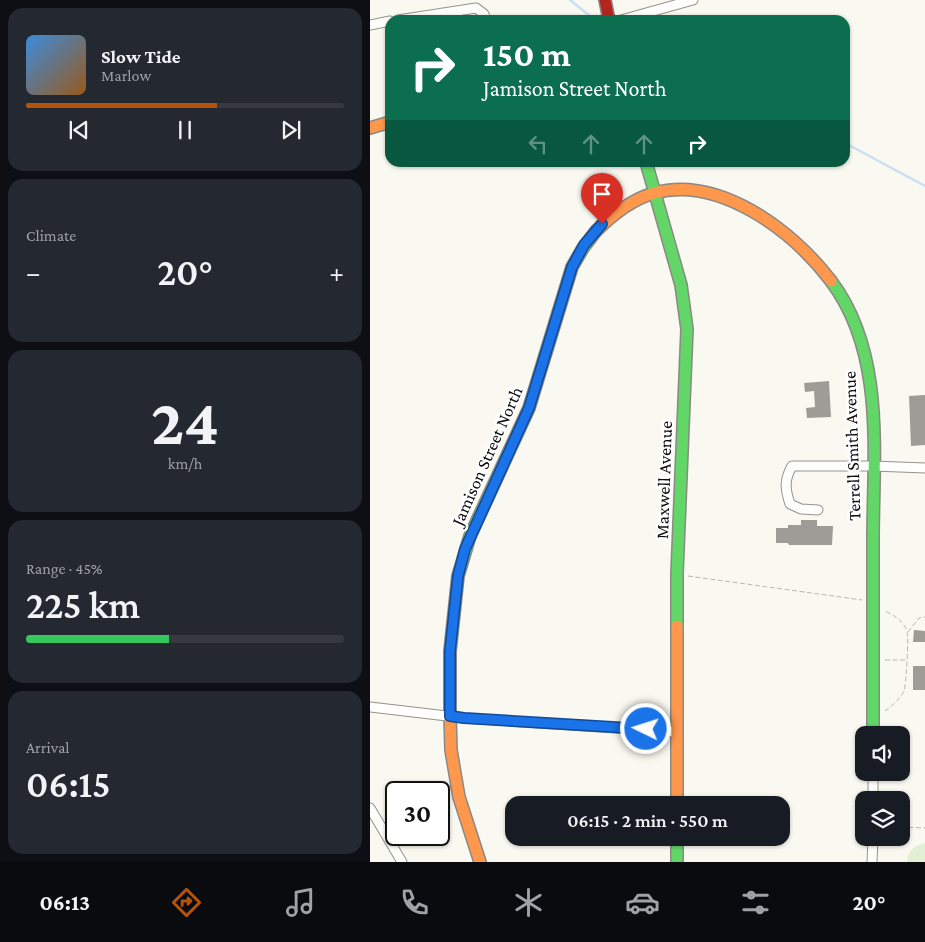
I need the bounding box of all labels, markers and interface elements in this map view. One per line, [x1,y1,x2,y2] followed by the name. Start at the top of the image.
[400,35,465,100] icon: right
[483,35,571,74] text: 150 m
[101,46,181,67] text: Slow Tide
[101,67,151,84] text: Marlow
[483,76,666,101] text: Jamison Street North
[65,116,93,144] icon: previous
[171,116,199,144] icon: pause
[277,116,305,144] icon: next
[524,130,552,158] icon: left
[577,130,605,158] icon: ahead
[630,130,658,158] icon: ahead
[683,130,711,158] icon: right
[581,173,623,224] pin
[588,180,616,208] icon: arrive
[26,227,76,244] text: Climate
[157,251,213,293] text: 20°
[26,257,41,288] text: −
[329,257,344,288] text: +
[839,371,865,521] street label: Terrell Smith Avenue
[447,383,527,530] street label: Jamison Street North
[151,386,219,458] text: 24
[652,420,676,539] street label: Maxwell Avenue
[168,455,202,472] text: km/h
[26,560,103,577] text: Range · 45%
[26,584,140,626] text: 225 km
[619,702,671,754] position arrow
[855,726,910,846] map controls
[855,726,910,781] button: sound
[26,739,70,756] text: Arrival
[26,763,110,805] text: 06:15
[385,781,450,846] speed limit sign: 30
[855,791,910,846] button: layers
[567,810,728,831] text: 06:15 · 2 min · 550 m
[169,885,204,920] icon: directions
[283,885,318,920] icon: music
[397,885,432,920] icon: phone
[511,885,546,920] icon: climate
[625,885,660,920] icon: car
[738,885,773,920] icon: filters
[39,890,90,915] text: 06:13
[852,890,886,915] text: 20°

